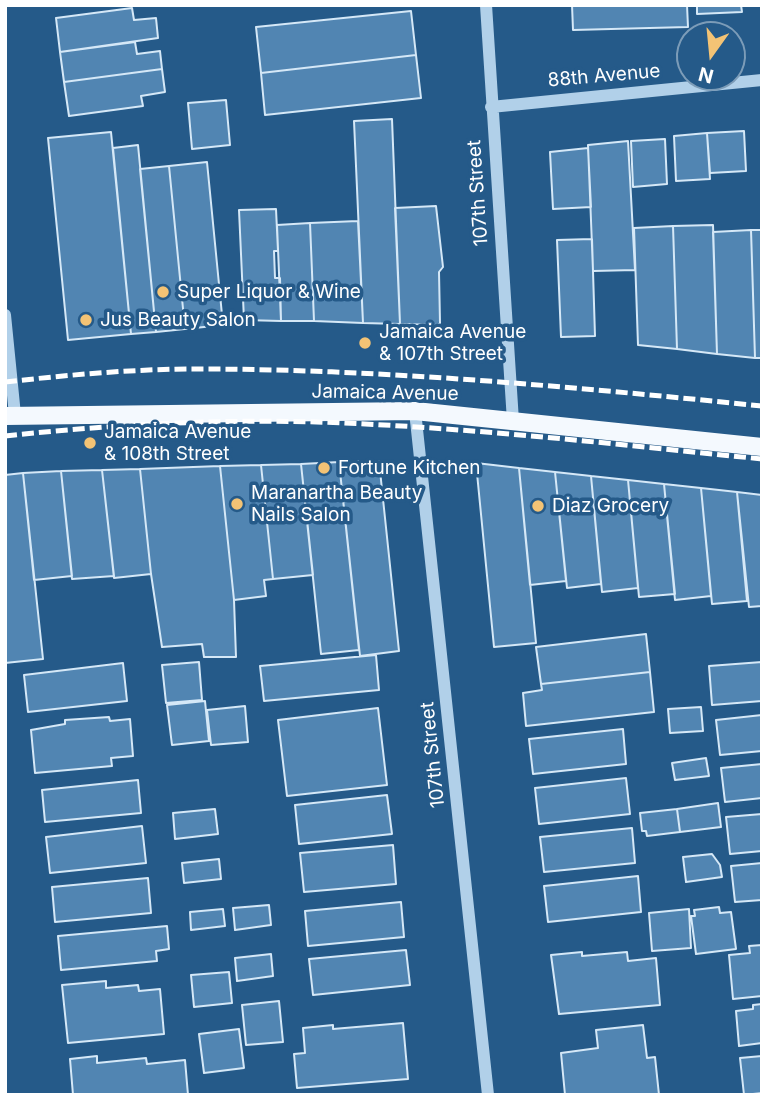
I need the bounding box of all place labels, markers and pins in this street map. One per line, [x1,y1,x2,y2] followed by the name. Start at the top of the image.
[177,281,361,303] place label: Super Liquor & Wine
[155,284,171,300] marker: Super Liquor & Wine
[100,309,256,331] place label: Jus Beauty Salon
[78,312,94,328] marker: Jus Beauty Salon
[379,321,526,365] place label: Jamaica Avenue & 107th Street
[357,335,373,351] marker: Jamaica Avenue & 107th Street
[104,421,251,465] place label: Jamaica Avenue & 108th Street
[82,435,98,451] marker: Jamaica Avenue & 108th Street
[338,457,480,479] place label: Fortune Kitchen
[316,460,332,476] marker: Fortune Kitchen
[251,482,422,526] place label: Maranartha Beauty Nails Salon
[552,495,669,517] place label: Diaz Grocery
[229,496,245,512] marker: Maranartha Beauty Nails Salon
[530,498,546,514] marker: Diaz Grocery

